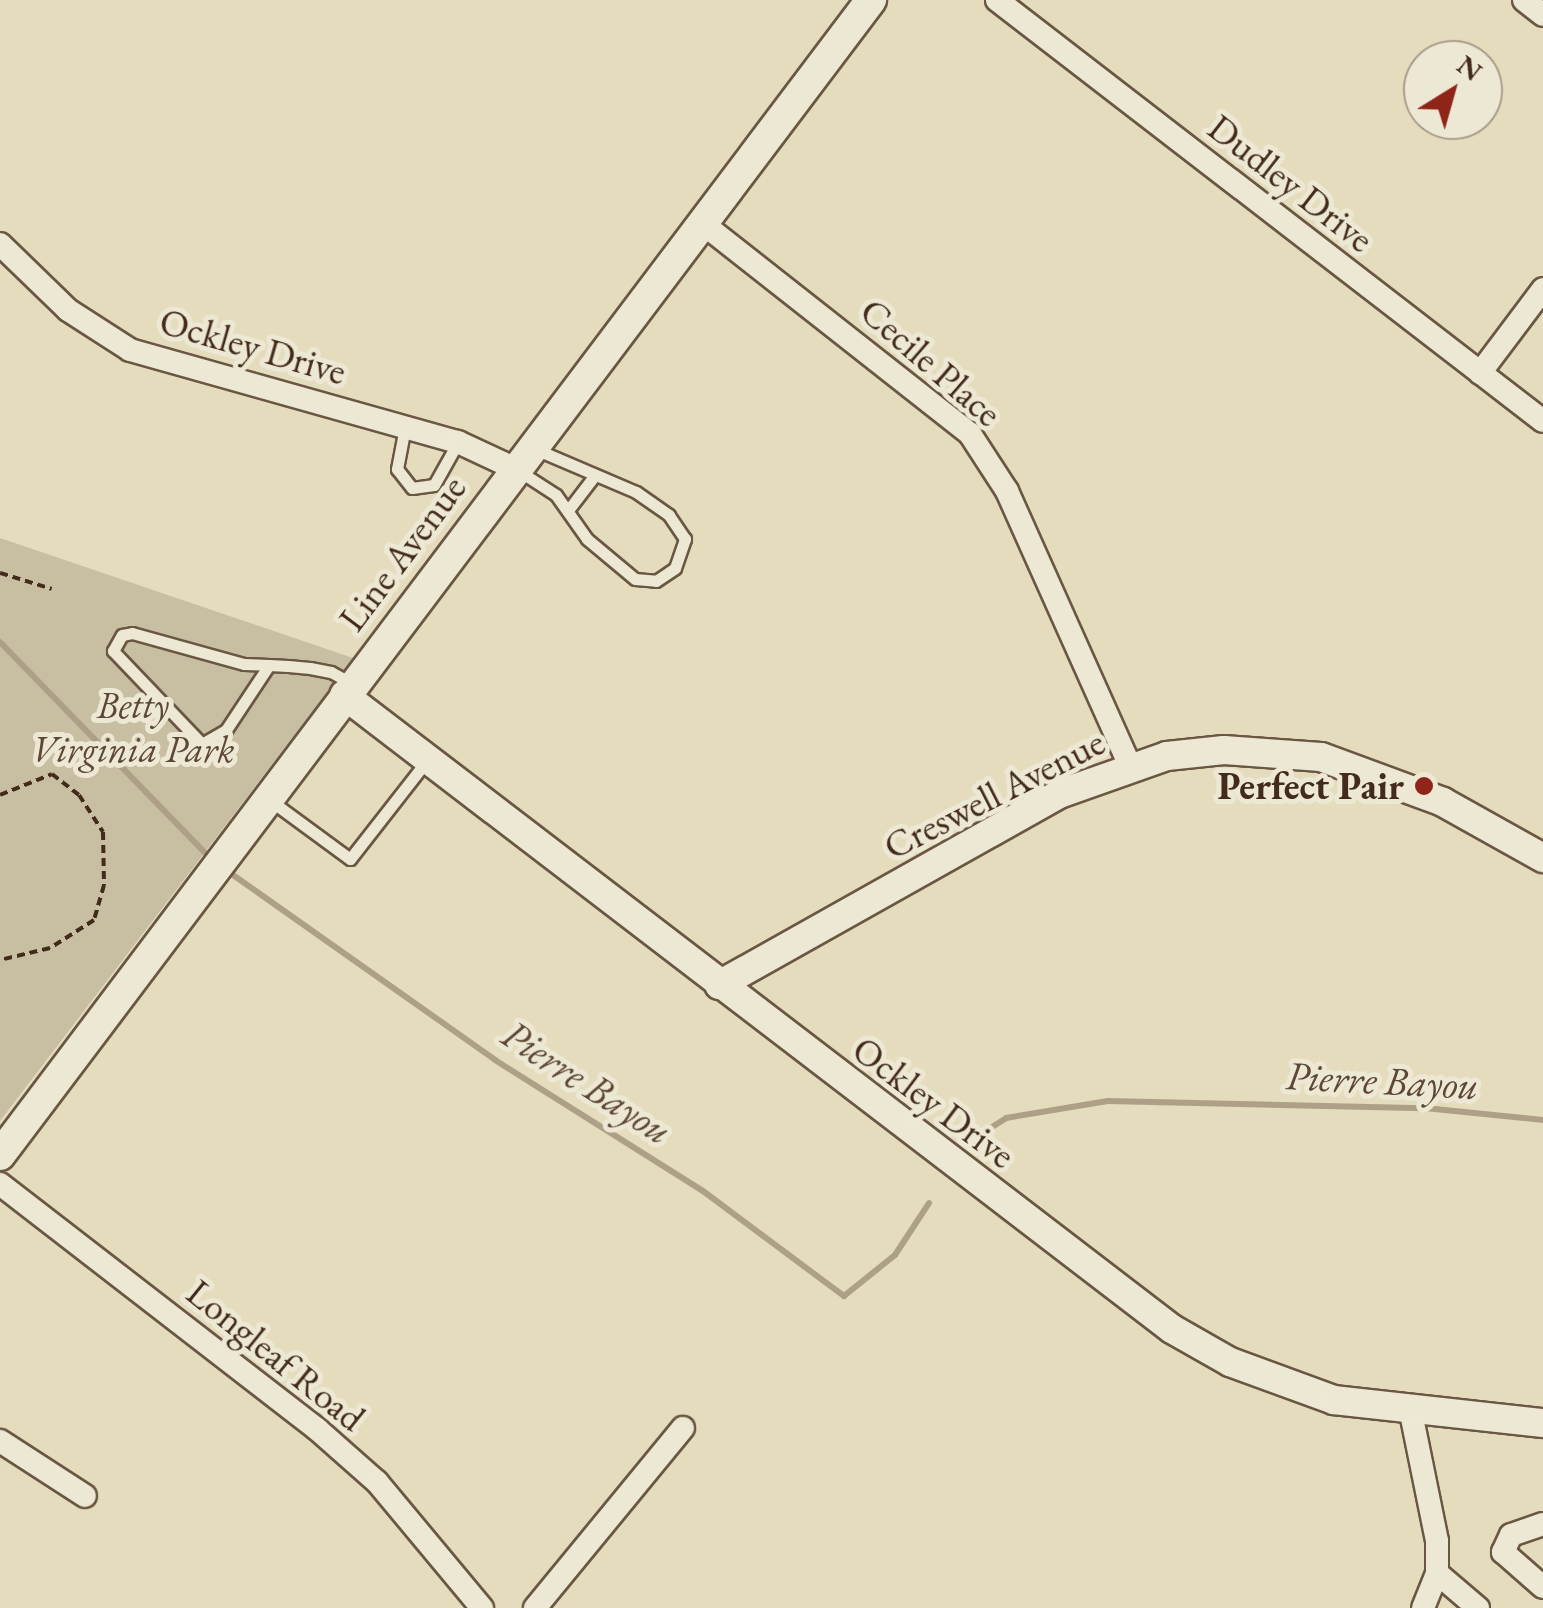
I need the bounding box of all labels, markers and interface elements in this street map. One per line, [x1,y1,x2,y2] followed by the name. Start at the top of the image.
[1403,40,1503,140] north arrow
[1450,46,1490,89] text: N
[1199,104,1383,262] street label: Dudley Drive
[851,288,1011,436] street label: Cecile Place
[155,298,351,394] street label: Ockley Drive
[329,466,475,640] street label: Line Avenue
[31,682,235,772] park label: Betty Virginia Park
[876,719,1112,869] street label: Creswell Avenue
[1217,763,1404,809] place label: Perfect Pair
[1413,775,1435,797] marker: Perfect Pair
[493,1009,681,1155] water label: Pierre Bayou
[844,1026,1024,1178] street label: Ockley Drive
[1285,1051,1479,1109] water label: Pierre Bayou
[178,1269,374,1441] street label: Longleaf Road

